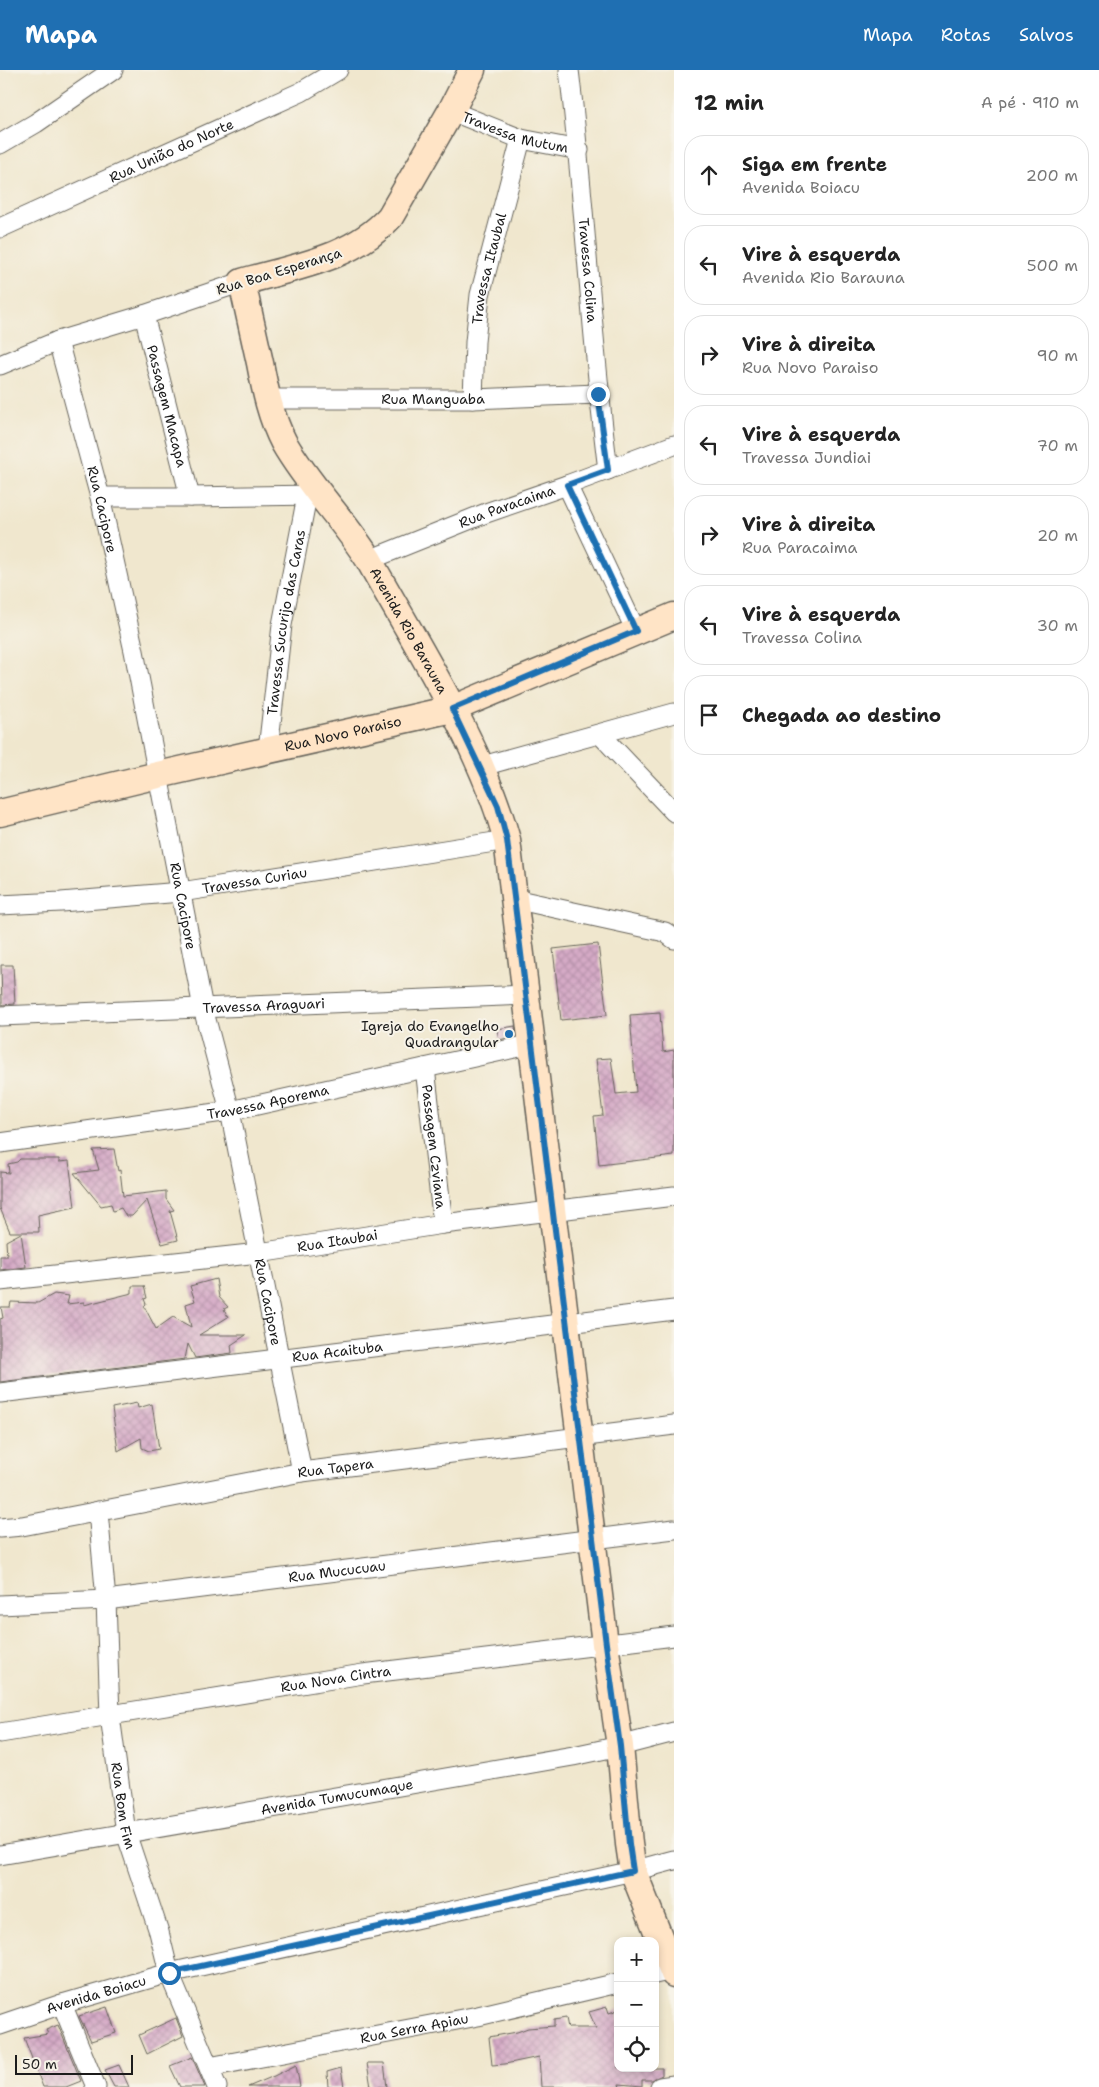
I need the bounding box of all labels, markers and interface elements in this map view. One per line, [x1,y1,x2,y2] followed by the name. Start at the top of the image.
[25,19,97,51] text: Mapa
[863,23,913,47] text: Mapa
[941,23,991,47] text: Rotas
[1019,23,1074,47] text: Salvos
[694,89,764,117] text: 12 min
[981,92,1079,113] text: A pé · 910 m
[460,107,570,157] street label: Travessa Mutum
[106,115,236,187] street label: Rua União do Norte
[742,152,887,177] text: Siga em frente
[695,161,723,189] icon: ahead
[1026,165,1078,186] text: 200 m
[742,177,860,198] text: Avenida Boiacu
[468,210,510,325] street label: Travessa Itaubal
[575,217,602,323] street label: Travessa Colina
[742,242,900,267] text: Vire à esquerda
[214,243,344,299] street label: Rua Boa Esperança
[695,251,723,279] icon: left
[1027,255,1078,276] text: 500 m
[742,267,905,288] text: Avenida Rio Barauna
[742,332,875,357] text: Vire à direita
[695,341,723,369] icon: right
[143,343,191,469] street label: Passagem Macapa
[1037,345,1078,366] text: 90 m
[742,357,878,378] text: Rua Novo Paraiso
[587,383,610,406] route end
[381,390,485,408] street label: Rua Manguaba
[742,422,900,447] text: Vire à esquerda
[695,431,723,459] icon: left
[1037,435,1078,456] text: 70 m
[742,447,871,468] text: Travessa Jundiai
[83,464,121,554] street label: Rua Cacipore
[456,481,558,532] street label: Rua Paracaima
[742,512,875,537] text: Vire à direita
[695,521,723,549] icon: right
[1037,525,1078,546] text: 20 m
[263,528,309,716] street label: Travessa Sucurijo das Caras
[742,537,857,558] text: Rua Paracaima
[366,564,452,697] street label: Avenida Rio Barauna
[742,602,900,627] text: Vire à esquerda
[695,611,723,639] icon: left
[1037,615,1078,636] text: 30 m
[742,627,862,648] text: Travessa Colina
[695,701,723,729] icon: arrive
[742,703,941,728] text: Chegada ao destino
[283,712,403,755] street label: Rua Novo Paraiso
[166,861,201,951] street label: Rua Cacipore
[201,863,308,897] street label: Travessa Curiau
[202,994,325,1017] street label: Travessa Araguari
[361,1017,499,1051] place label: Igreja do Evangelho Quadrangular
[503,1028,515,1040] marker: Igreja do Evangelho Quadrangular
[206,1080,331,1123] street label: Travessa Aporema
[418,1083,450,1210] street label: Passagem Czviana
[296,1225,379,1256] street label: Rua Itaubai
[251,1257,286,1347] street label: Rua Cacipore
[291,1337,384,1366] street label: Rua Acaituba
[296,1454,375,1481] street label: Rua Tapera
[287,1556,387,1586] street label: Rua Mucucuau
[279,1662,392,1696] street label: Rua Nova Cintra
[107,1761,140,1851] street label: Rua Bom Fim
[259,1775,415,1819] street label: Avenida Tumucumaque
[614,1937,659,2072] map controls
[614,1937,659,1982] button: +
[158,1962,181,1985] route start
[44,1971,148,2018] street label: Avenida Boiacu
[614,1982,659,2027] button: −
[359,2009,470,2047] street label: Rua Serra Apiau
[614,2027,659,2072] button: locate
[15,2052,132,2075] scale bar
[22,2055,57,2073] text: 50 m

